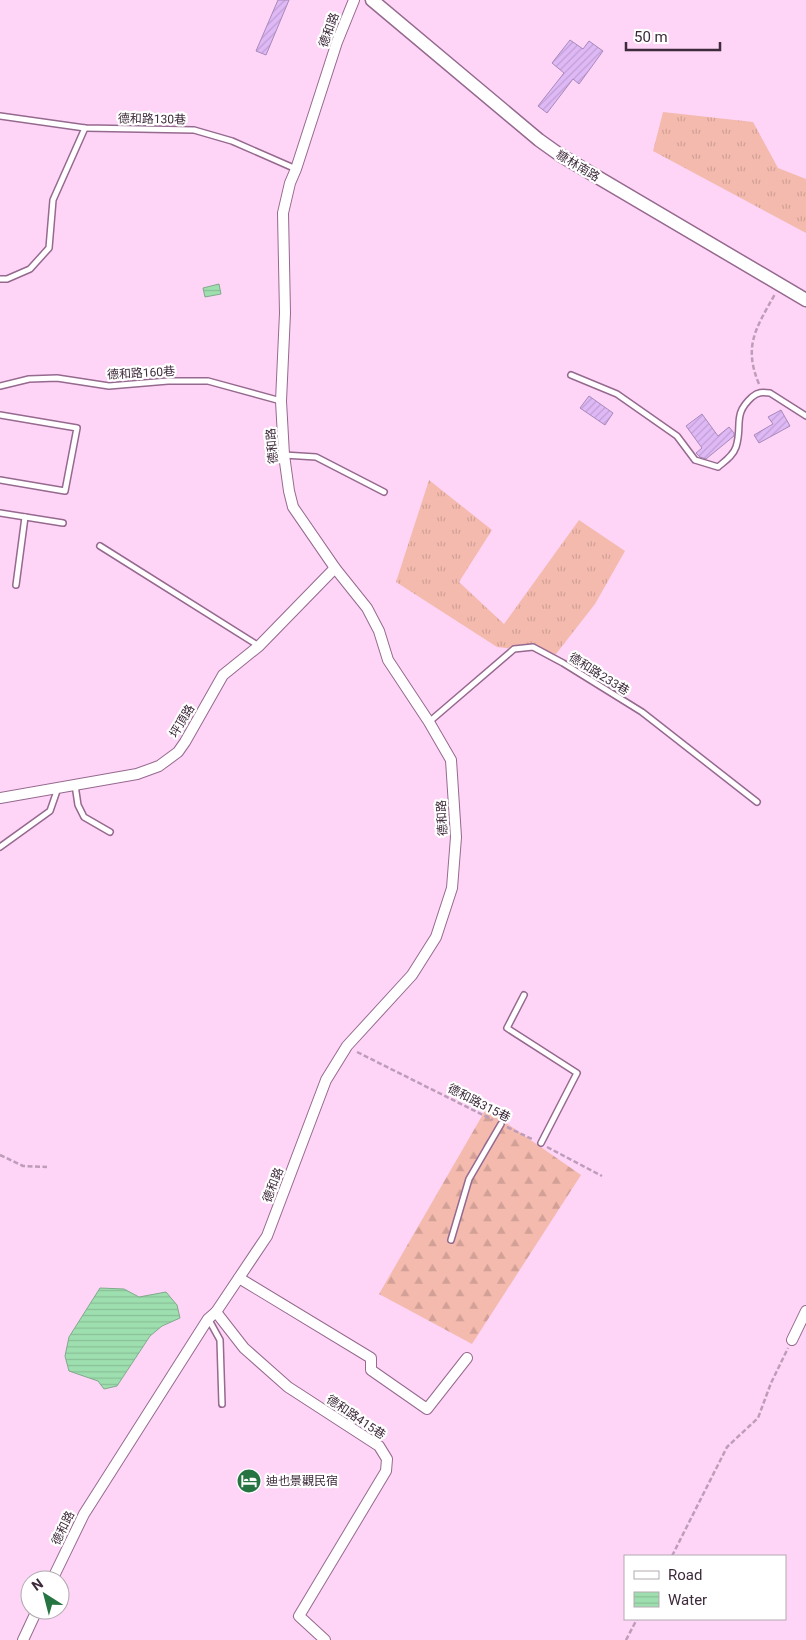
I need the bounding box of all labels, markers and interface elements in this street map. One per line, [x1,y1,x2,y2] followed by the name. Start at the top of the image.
[316,11,342,49] street label: 德和路
[626,20,720,52] scale bar
[634,28,668,46] text: 50 m
[118,111,186,127] street label: 德和路130巷
[554,148,602,184] street label: 糠林南路
[107,364,175,382] street label: 德和路160巷
[263,427,281,465] street label: 德和路
[566,650,632,698] street label: 德和路233巷
[167,702,197,740] street label: 坪頂路
[434,800,450,836] street label: 德和路
[445,1081,513,1125] street label: 德和路315巷
[260,1166,286,1204] street label: 德和路
[324,1392,388,1442] street label: 德和路415巷
[236,1468,262,1494] hotel icon: 迪也景觀民宿
[266,1474,338,1488] place label: 迪也景觀民宿
[49,1509,77,1547] street label: 德和路
[624,1555,786,1620] legend
[668,1566,702,1584] text: Road
[20,1570,70,1620] north arrow
[29,1575,46,1594] text: N
[668,1591,707,1609] text: Water

